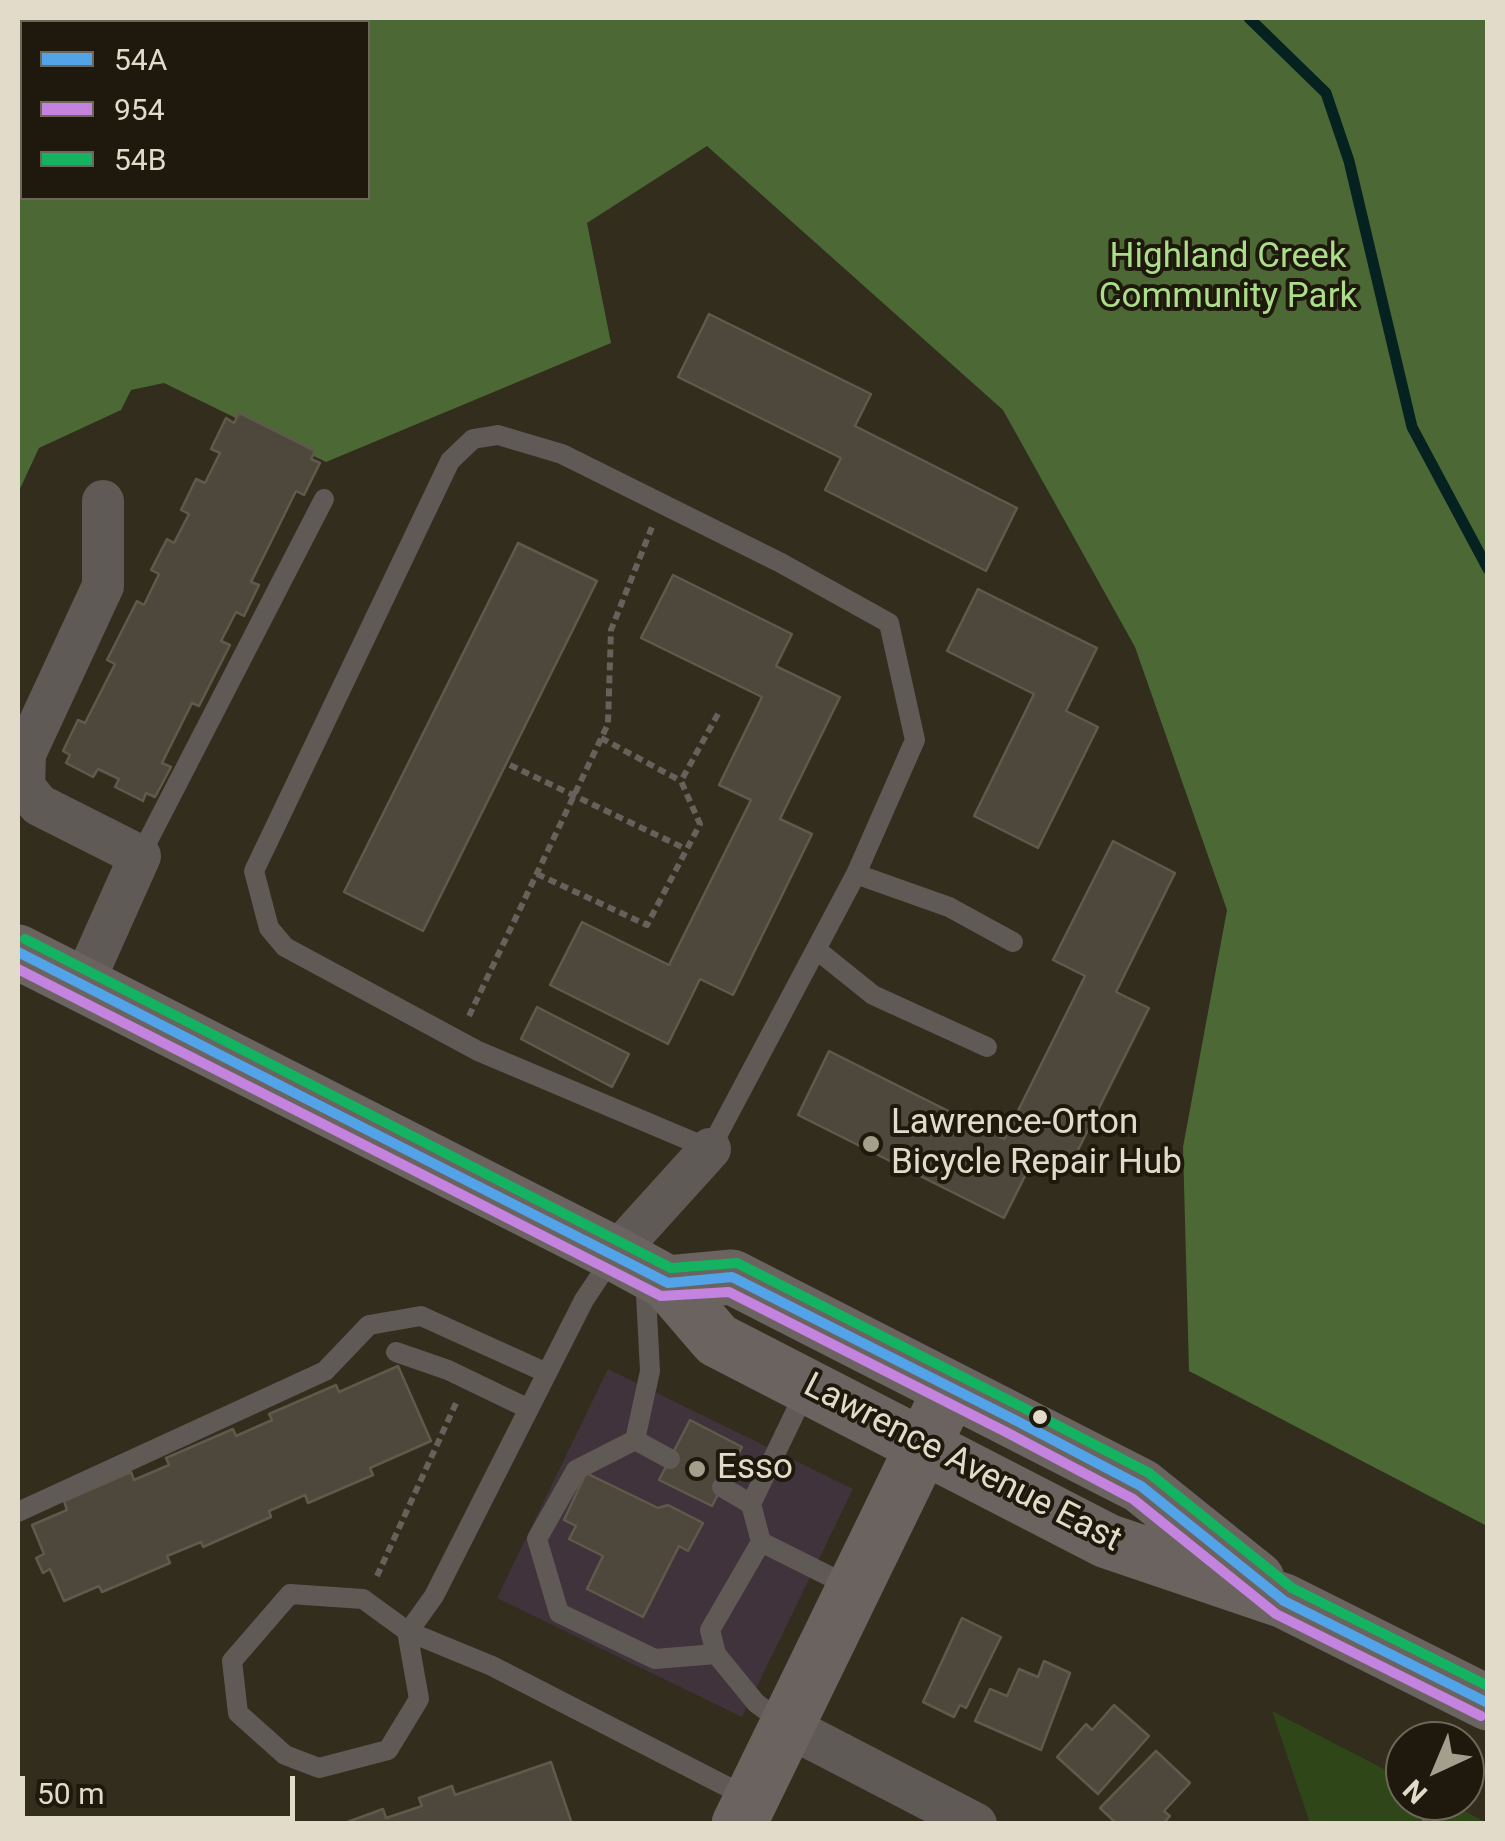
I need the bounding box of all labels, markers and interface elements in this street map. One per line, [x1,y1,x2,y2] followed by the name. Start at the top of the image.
[20,20,370,200] legend
[114,42,167,77] text: 54A
[114,92,165,127] text: 954
[114,142,166,177] text: 54B
[1099,237,1357,319] park label: Highland Creek Community Park
[891,1103,1182,1185] place label: Lawrence-Orton Bicycle Repair Hub
[860,1133,882,1155] marker: Lawrence-Orton Bicycle Repair Hub
[796,1366,1128,1562] street label: Lawrence Avenue East
[1030,1407,1050,1427] unlabelled marker
[717,1448,793,1490] place label: Esso
[686,1458,708,1480] marker: Esso
[1385,1721,1485,1821] north arrow
[25,1756,300,1818] scale bar
[1397,1773,1434,1810] text: N
[37,1776,104,1811] text: 50 m

